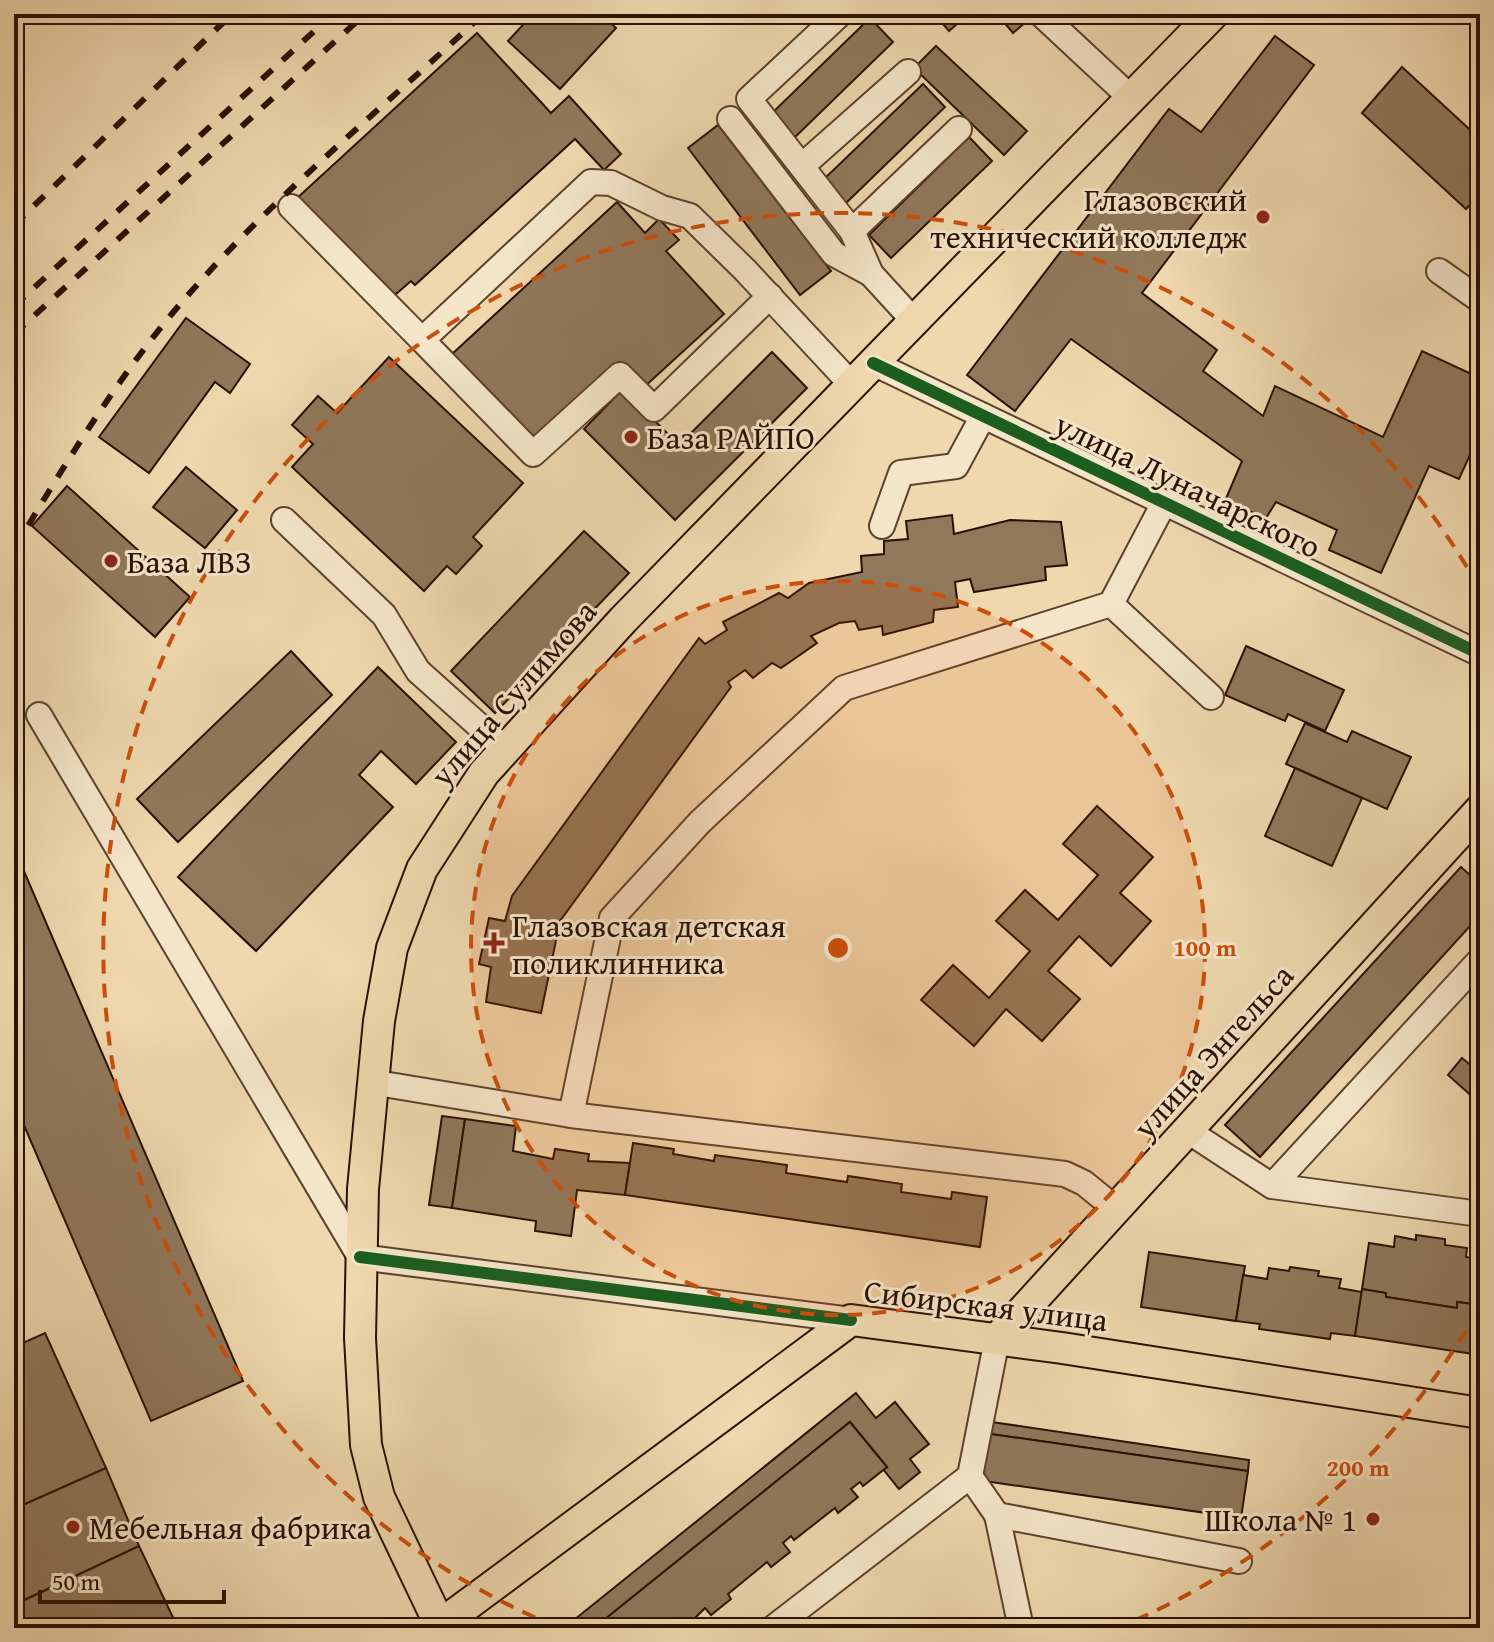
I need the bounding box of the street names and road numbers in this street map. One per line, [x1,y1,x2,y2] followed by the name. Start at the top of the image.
[1046,400,1329,570] street label: улица Луначарского
[418,589,608,797] street label: улица Сулимова
[1121,953,1305,1150] street label: улица Энгельса
[862,1267,1111,1343] street label: Сибирская улица

